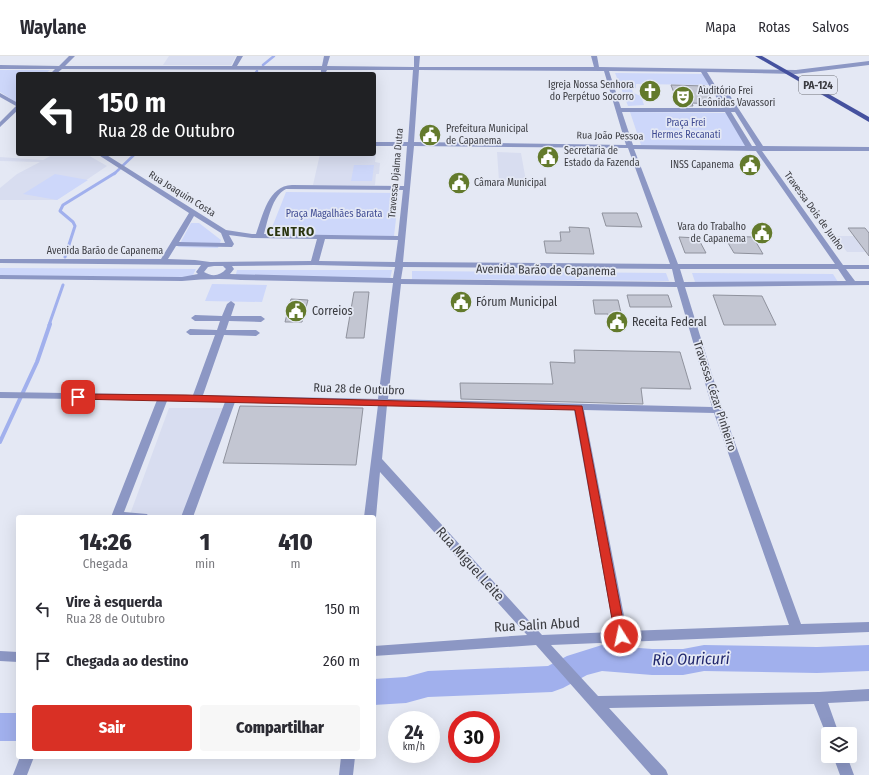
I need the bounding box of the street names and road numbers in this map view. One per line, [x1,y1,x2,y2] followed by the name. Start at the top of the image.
[799,76,837,94] road number: PA-124
[386,127,406,219] street label: Travessa Djalma Dutra
[577,129,644,143] street label: Rua João Pessoa
[146,169,218,219] street label: Rua Joaquim Costa
[782,170,846,252] street label: Travessa Dois de Junho
[47,245,163,257] street label: Avenida Barão de Capanema
[476,262,616,278] street label: Avenida Barão de Capanema
[691,339,739,453] street label: Travessa Cézar Pinheiro
[313,380,405,398] street label: Rua 28 de Outubro
[432,523,508,605] street label: Rua Miguel Leite
[493,614,581,636] street label: Rua Salin Abud

